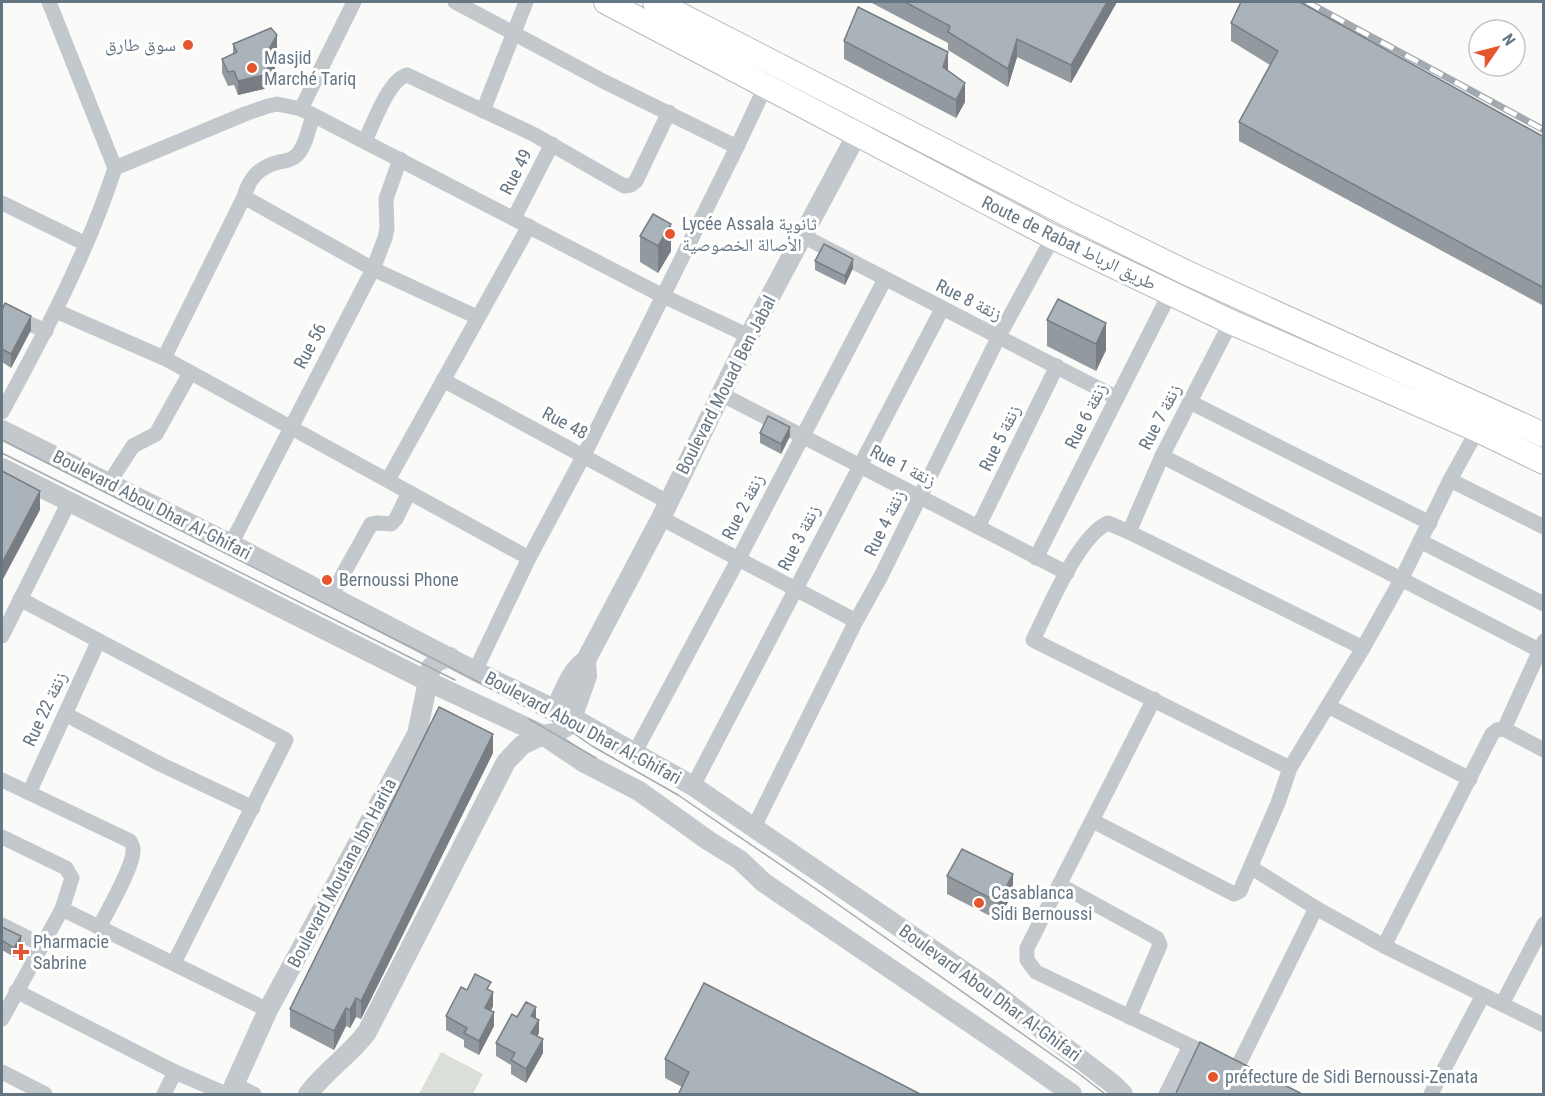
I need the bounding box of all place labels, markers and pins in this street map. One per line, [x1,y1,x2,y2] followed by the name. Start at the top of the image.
[105,34,176,56] place label: سوق طارق
[181,38,195,52] marker: سوق طارق
[264,47,356,89] place label: Masjid Marché Tariq
[245,61,259,75] marker: Masjid Marché Tariq
[682,213,817,255] place label: Lycée Assala ثانوية الأصالة الخصوصية
[663,227,677,241] marker: Lycée Assala ثانوية الأصالة الخصوصية
[339,569,459,590] place label: Bernoussi Phone
[320,573,334,587] marker: Bernoussi Phone
[991,882,1092,924] place label: Casablanca Sidi Bernoussi
[972,896,986,910] marker: Casablanca Sidi Bernoussi
[33,931,109,973] place label: Pharmacie Sabrine
[14,945,28,959] marker: Pharmacie Sabrine
[1225,1066,1478,1087] place label: préfecture de Sidi Bernoussi-Zenata
[1206,1070,1220,1084] marker: préfecture de Sidi Bernoussi-Zenata

